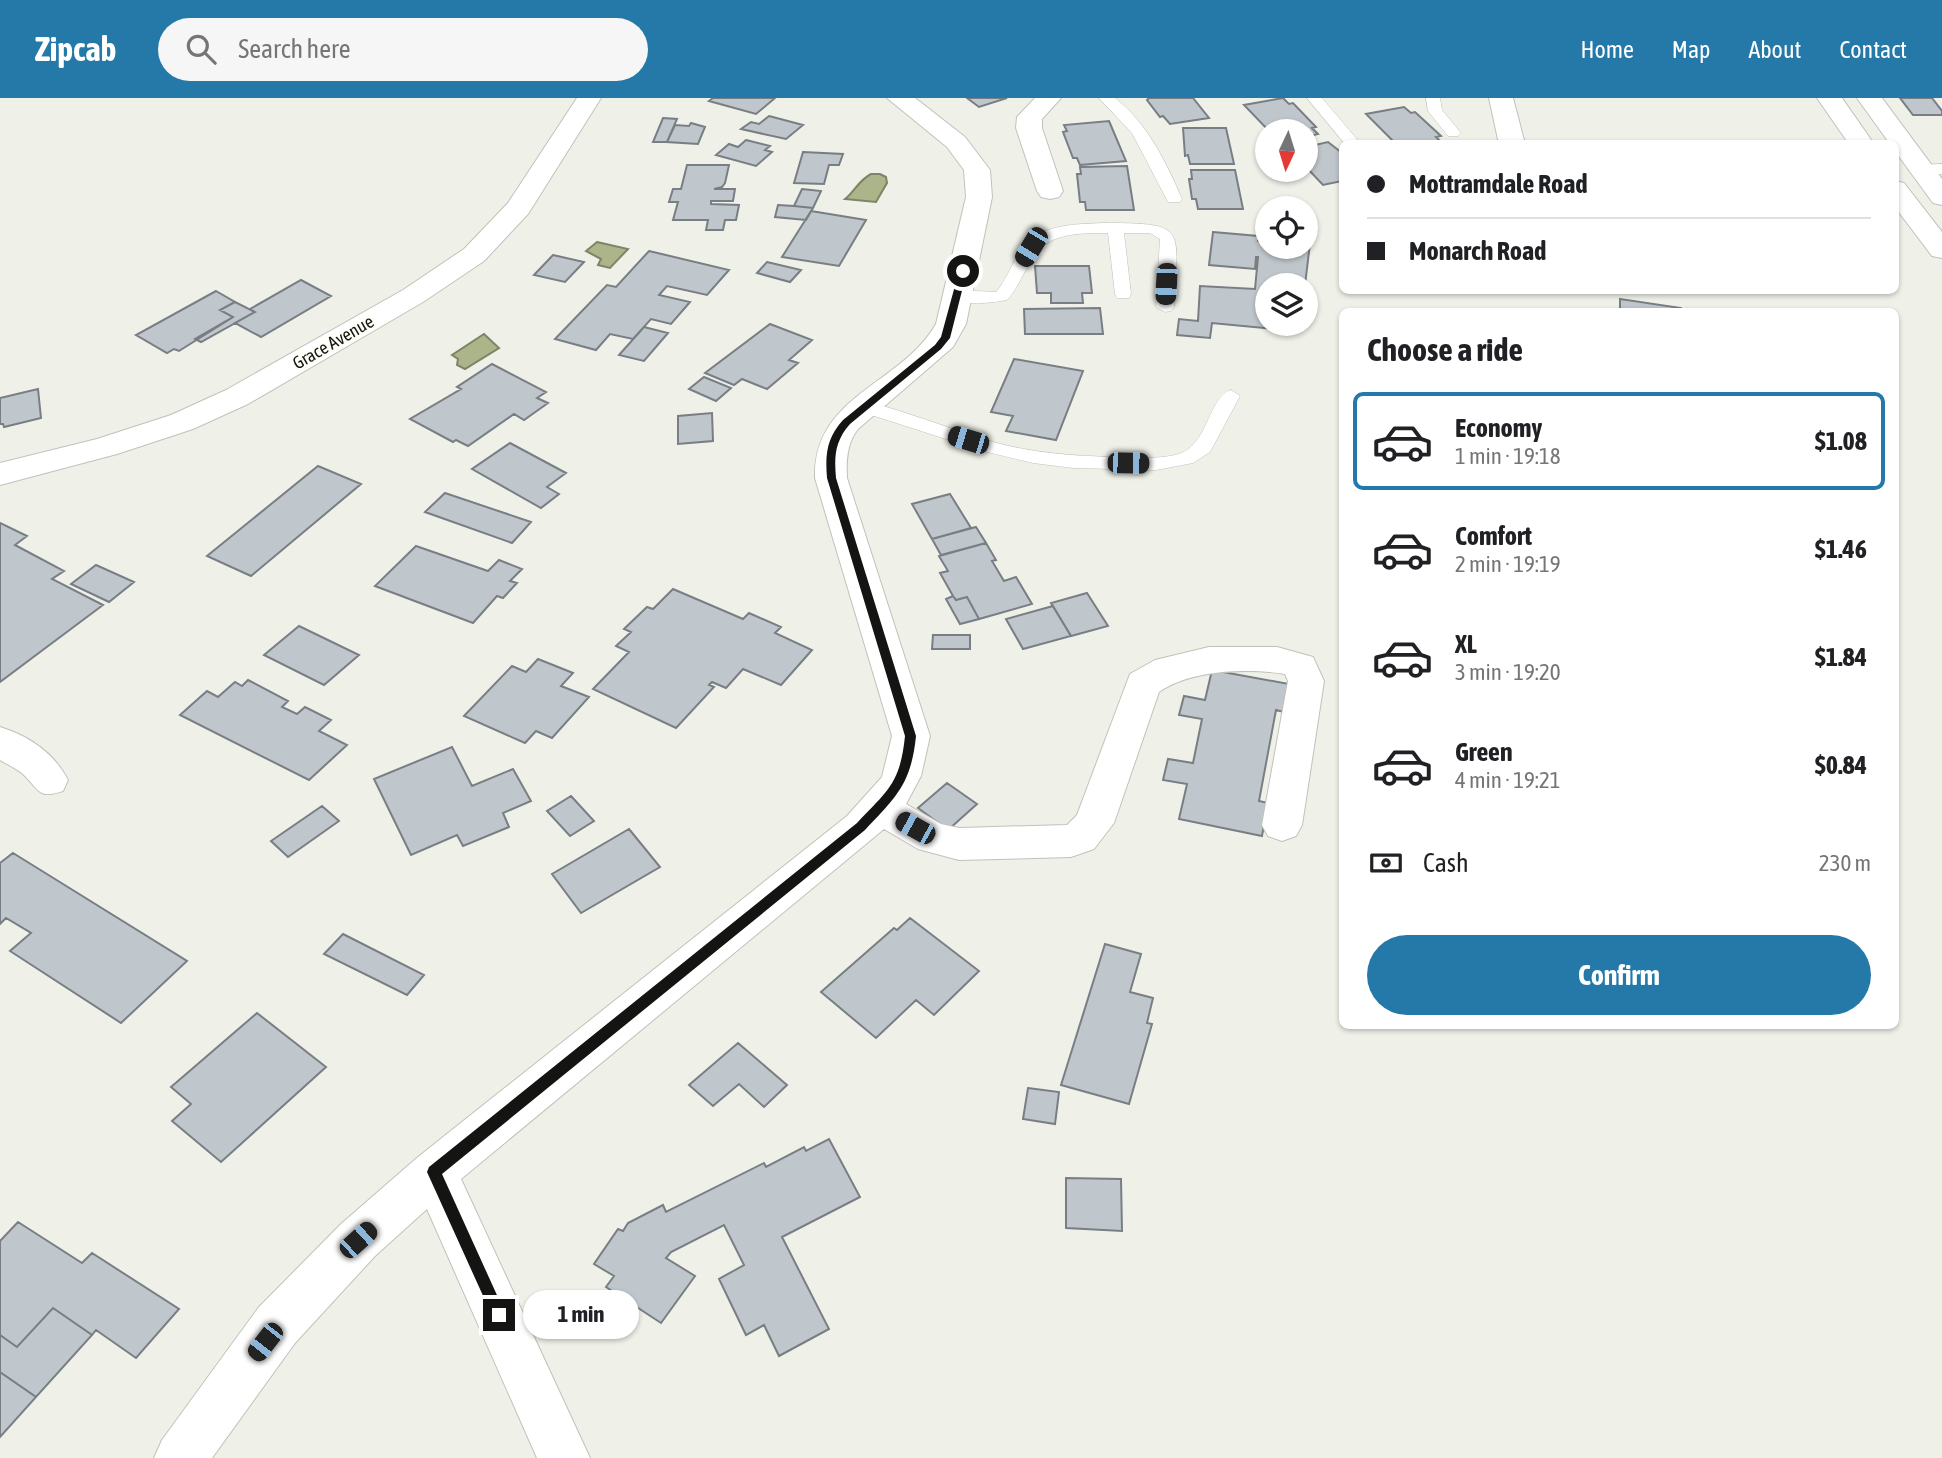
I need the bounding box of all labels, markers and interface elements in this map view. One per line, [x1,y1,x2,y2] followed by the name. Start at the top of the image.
[158,18,648,81] search box
[35,30,116,68] text: Zipcab
[182,30,220,68] icon: search
[238,34,350,64] text: Search here
[1580,36,1634,63] text: Home
[1672,36,1710,63] text: Map
[1748,36,1801,63] text: About
[1839,36,1907,63] text: Contact
[1255,119,1318,182] north arrow
[1255,119,1318,336] map controls
[1409,169,1588,199] text: Mottramdale Road
[1255,196,1318,259] button: locate
[1012,224,1051,270] car
[1409,236,1546,266] text: Monarch Road
[947,255,979,287] route start
[1155,262,1178,306] car
[1255,273,1318,336] button: layers
[289,310,377,374] street label: Grace Avenue
[1367,331,1523,368] text: Choose a ride
[1371,410,1434,473] icon: car
[1455,413,1542,443] text: Economy
[945,424,992,456] car
[1815,426,1867,456] text: $1.08
[1455,443,1561,469] text: 1 min · 19:18
[1107,452,1150,474] car
[1371,518,1434,581] icon: car
[1455,521,1532,551] text: Comfort
[1815,534,1867,564] text: $1.46
[1455,551,1561,577] text: 2 min · 19:19
[1371,626,1434,689] icon: car
[1455,629,1477,659] text: XL
[1815,642,1867,672] text: $1.84
[1455,659,1561,685] text: 3 min · 19:20
[1371,734,1434,797] icon: car
[1455,737,1513,767] text: Green
[1815,750,1867,780] text: $0.84
[1455,767,1561,793] text: 4 min · 19:21
[892,809,939,847] car
[1367,844,1405,882] icon: cash
[1423,848,1469,878] text: Cash
[1819,850,1871,876] text: 230 m
[1367,935,1871,1015] button: Confirm
[336,1218,381,1262] car
[524,1290,639,1340] callout: 1 min
[483,1299,515,1331] route end
[558,1301,604,1327] text: 1 min
[244,1319,287,1365] car

